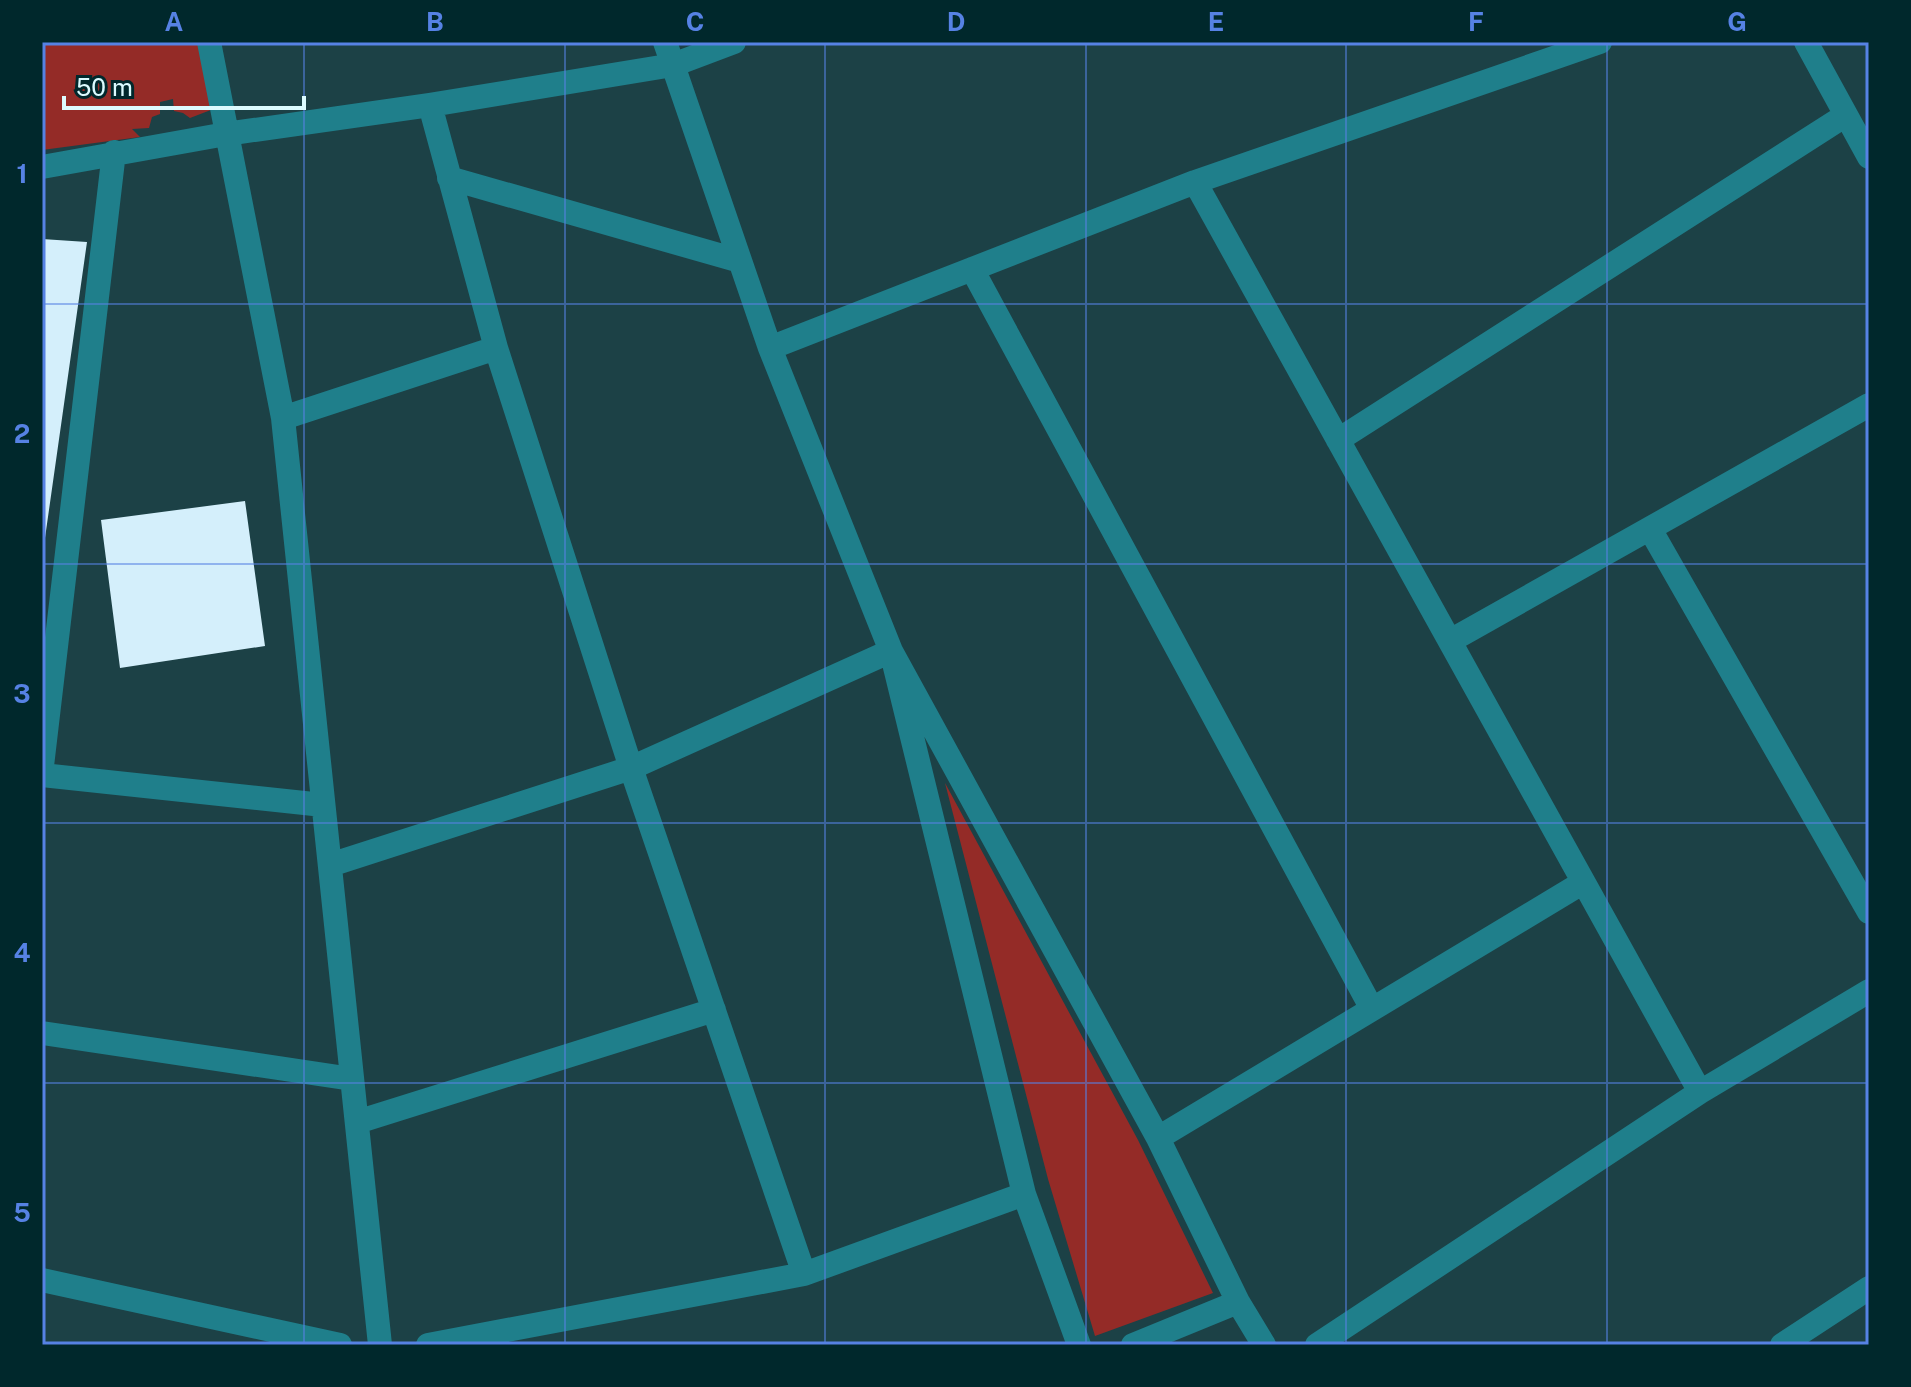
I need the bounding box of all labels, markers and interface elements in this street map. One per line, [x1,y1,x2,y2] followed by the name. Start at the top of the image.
[165,6,184,37] text: A
[426,6,444,37] text: B
[686,6,704,37] text: C
[947,6,965,37] text: D
[1208,6,1224,37] text: E
[1468,6,1484,37] text: F
[1727,6,1747,37] text: G
[64,60,304,110] scale bar
[76,73,133,101] text: 50 m
[16,158,28,189] text: 1
[14,418,30,449] text: 2
[13,678,31,709] text: 3
[13,937,31,968] text: 4
[13,1197,31,1228] text: 5

